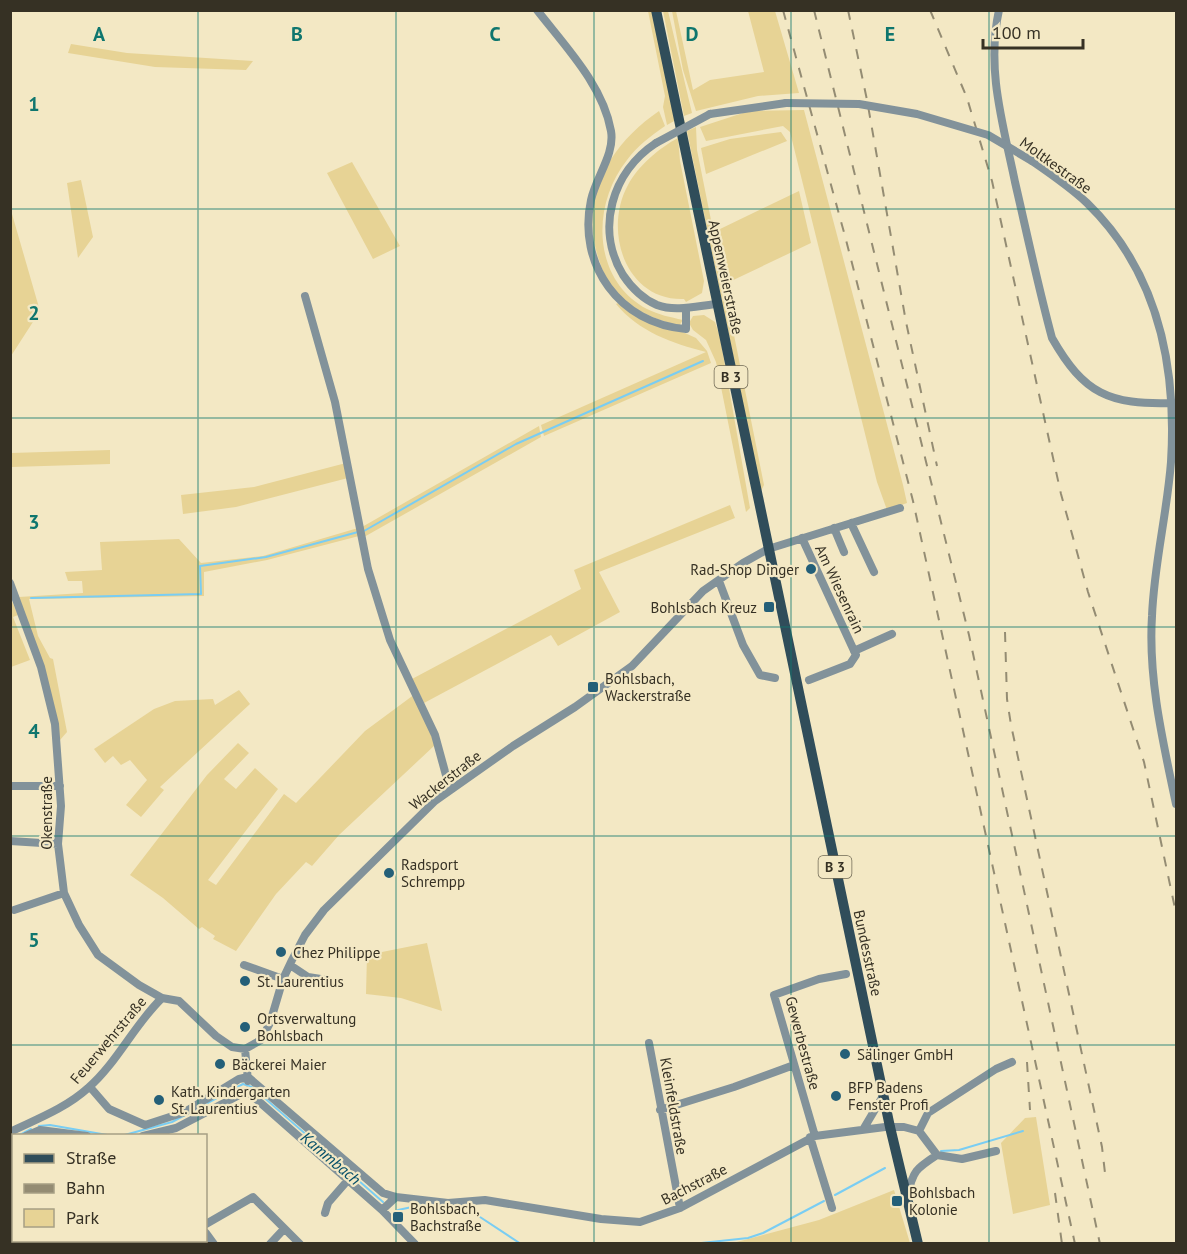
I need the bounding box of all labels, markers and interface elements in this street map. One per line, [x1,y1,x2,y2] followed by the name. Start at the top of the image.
[983,12,1084,50] scale bar
[93,21,106,47] text: A
[291,21,303,47] text: B
[489,21,501,47] text: C
[686,21,699,47] text: D
[885,21,895,47] text: E
[992,21,1041,44] text: 100 m
[28,91,40,117] text: 1
[1016,132,1096,198] street label: Moltkestraße
[705,218,747,336] street label: Appenweierstraße
[28,300,40,326] text: 2
[714,366,748,388] road number: B 3
[28,509,40,535] text: 3
[811,542,869,636] street label: Am Wiesenrain
[690,560,799,579] place label: Rad-Shop Dinger
[804,562,818,576] marker: Rad-Shop Dinger
[651,598,757,617] place label: Bohlsbach Kreuz
[762,600,776,614] marker: Bohlsbach Kreuz
[605,669,691,705] place label: Bohlsbach, Wackerstraße
[586,680,600,694] marker: Bohlsbach, Wackerstraße
[28,718,40,744] text: 4
[405,746,485,814] street label: Wackerstraße
[37,776,56,850] street label: Okenstraße
[401,855,465,891] place label: Radsport Schrempp
[818,856,852,878] road number: B 3
[382,866,396,880] marker: Radsport Schrempp
[850,908,886,998] street label: Bundesstraße
[28,927,40,953] text: 5
[293,943,380,962] place label: Chez Philippe
[274,945,288,959] marker: Chez Philippe
[257,972,344,991] place label: St. Laurentius
[238,974,252,988] marker: St. Laurentius
[66,992,150,1088] street label: Feuerwehrstraße
[781,994,825,1092] street label: Gewerbestraße
[257,1009,356,1045] place label: Ortsverwaltung Bohlsbach
[238,1020,252,1034] marker: Ortsverwaltung Bohlsbach
[857,1045,953,1064] place label: Sälinger GmbH
[838,1047,852,1061] marker: Sälinger GmbH
[232,1055,326,1074] place label: Bäckerei Maier
[656,1056,692,1156] street label: Kleinfeldstraße
[213,1057,227,1071] marker: Bäckerei Maier
[848,1078,929,1114] place label: BFP Badens Fenster Profi
[171,1082,290,1118] place label: Kath. Kindergarten St. Laurentius
[829,1089,843,1103] marker: BFP Badens Fenster Profi
[152,1093,166,1107] marker: Kath. Kindergarten St. Laurentius
[297,1127,365,1189] water label: Kammbach
[12,1134,207,1242] legend
[66,1146,117,1169] text: Straße
[658,1159,730,1209] street label: Bachstraße
[66,1176,105,1199] text: Bahn
[909,1183,975,1219] place label: Bohlsbach Kolonie
[890,1194,904,1208] marker: Bohlsbach Kolonie
[410,1199,482,1235] place label: Bohlsbach, Bachstraße
[66,1206,99,1229] text: Park
[391,1210,405,1224] marker: Bohlsbach, Bachstraße

